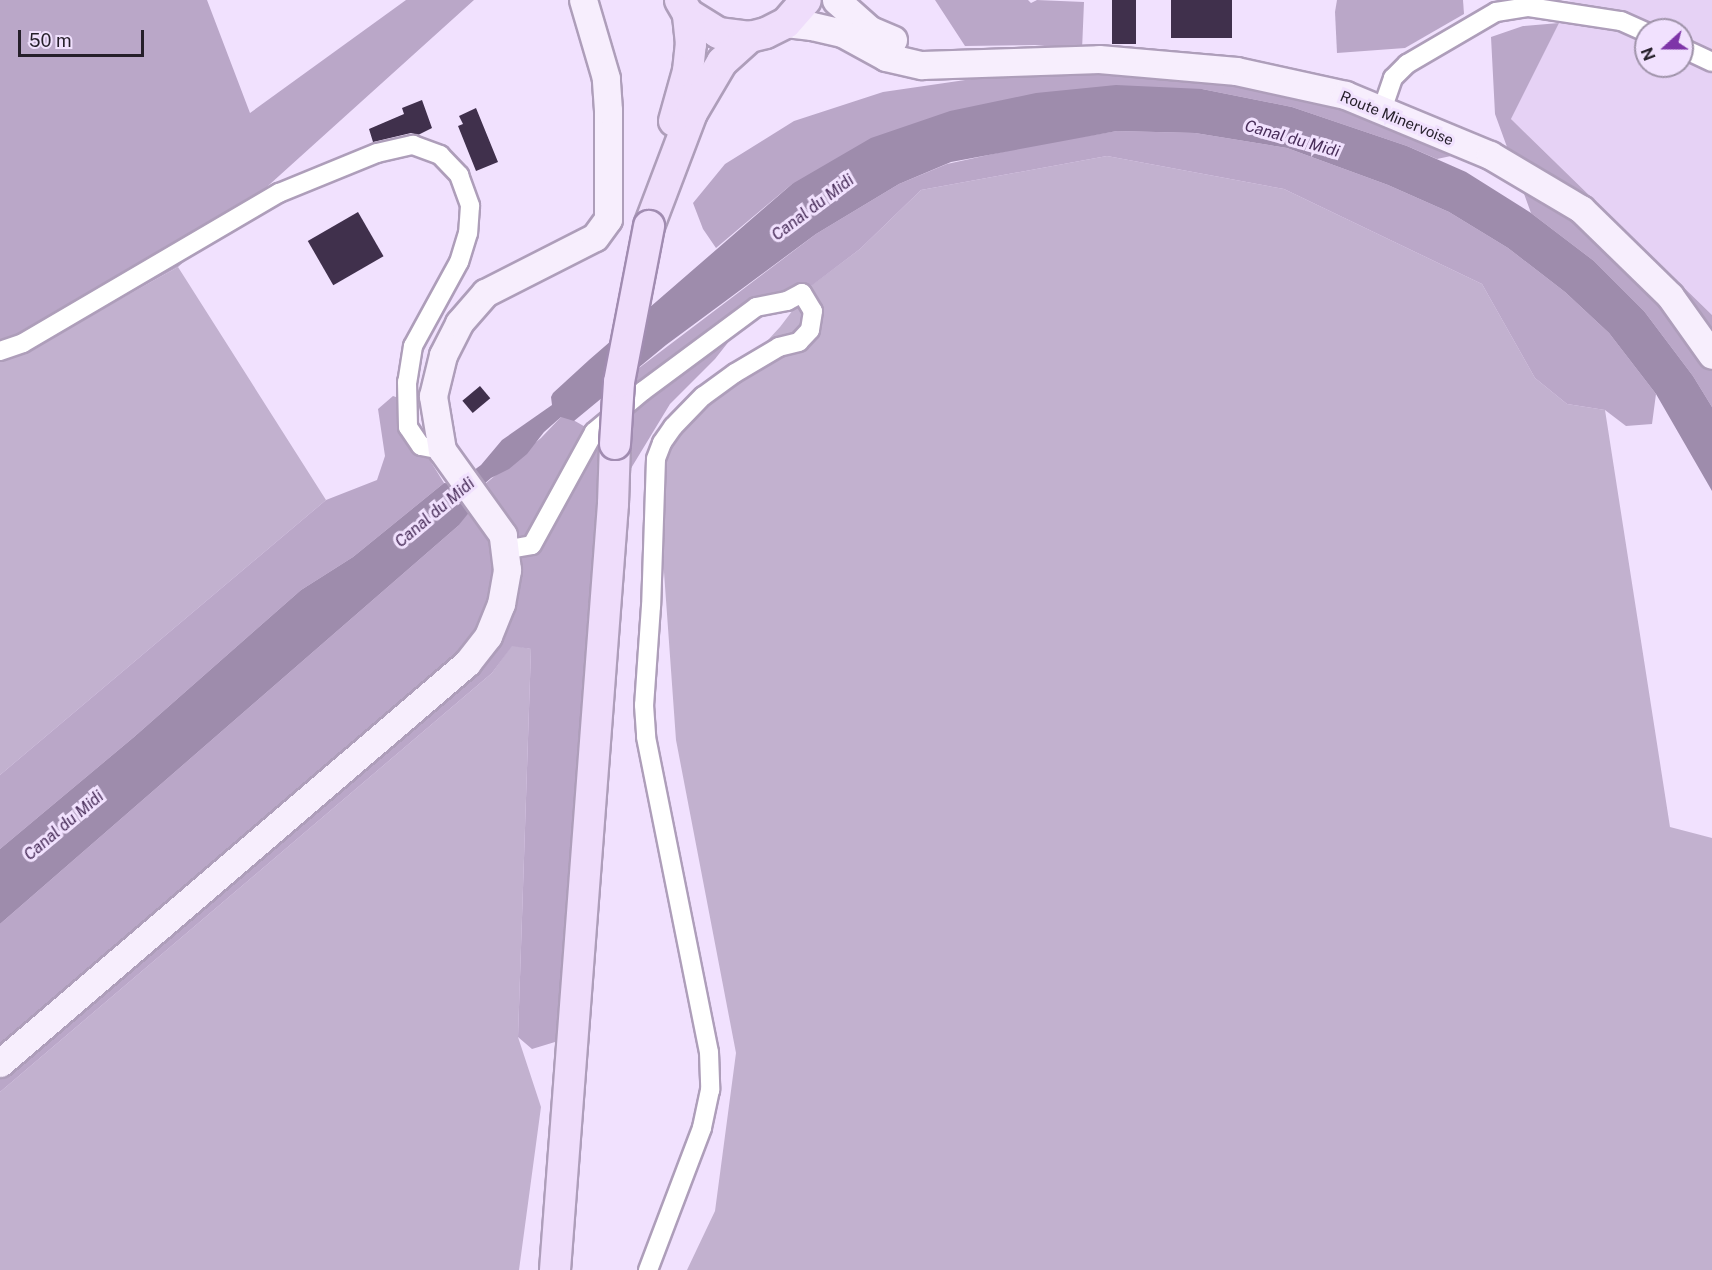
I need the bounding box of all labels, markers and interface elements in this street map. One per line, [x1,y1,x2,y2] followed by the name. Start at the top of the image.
[21,18,147,56] scale bar
[1634,18,1694,78] north arrow
[29,30,72,51] text: 50 m
[1637,45,1660,63] text: N
[1338,87,1456,149] street label: Route Minervoise
[1242,116,1342,162] water label: Canal du Midi
[768,171,858,245] water label: Canal du Midi
[391,474,479,552] water label: Canal du Midi
[20,787,108,865] water label: Canal du Midi

